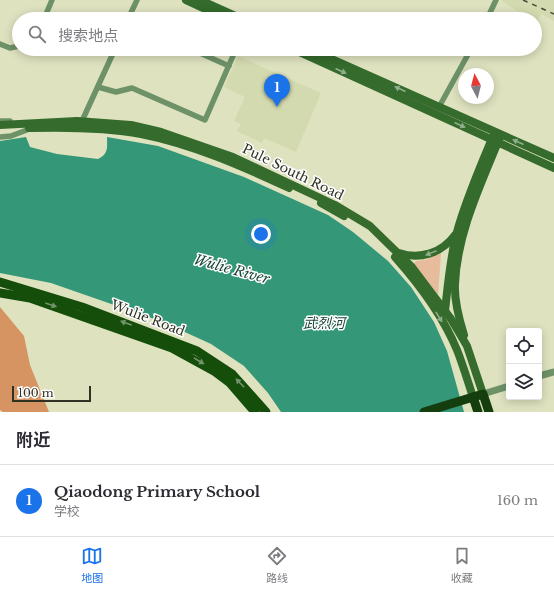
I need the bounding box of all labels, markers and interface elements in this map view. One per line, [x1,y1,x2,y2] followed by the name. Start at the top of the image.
[12,12,542,56] search box
[26,23,48,45] icon: search
[58,26,118,45] text: 搜索地点
[336,68,347,74] one-way arrow
[458,68,494,104] north arrow
[264,74,290,107] pin: 1
[394,86,405,92] one-way arrow
[454,122,465,128] one-way arrow
[513,139,524,145] one-way arrow
[239,140,347,204] street label: Pule South Road
[251,224,271,244] your location
[192,250,272,288] water label: Wulie River
[425,250,437,256] one-way arrow
[108,296,188,340] street label: Wulie Road
[46,302,58,308] one-way arrow
[435,312,443,322] one-way arrow
[303,314,348,332] water label: 武烈河
[120,320,132,326] one-way arrow
[506,328,542,400] map controls
[506,328,542,364] button: locate
[193,358,205,365] one-way arrow
[506,364,542,400] button: layers
[235,378,245,388] one-way arrow
[12,384,91,403] scale bar
[18,386,54,400] text: 100 m
[16,430,50,451] text: 附近
[54,482,260,501] text: Qiaodong Primary School
[26,492,32,509] text: 1
[497,492,538,509] text: 160 m
[54,503,80,520] text: 学校
[81,545,103,585] tab: 地图
[266,545,288,585] tab: 路线
[451,545,473,585] tab: 收藏

